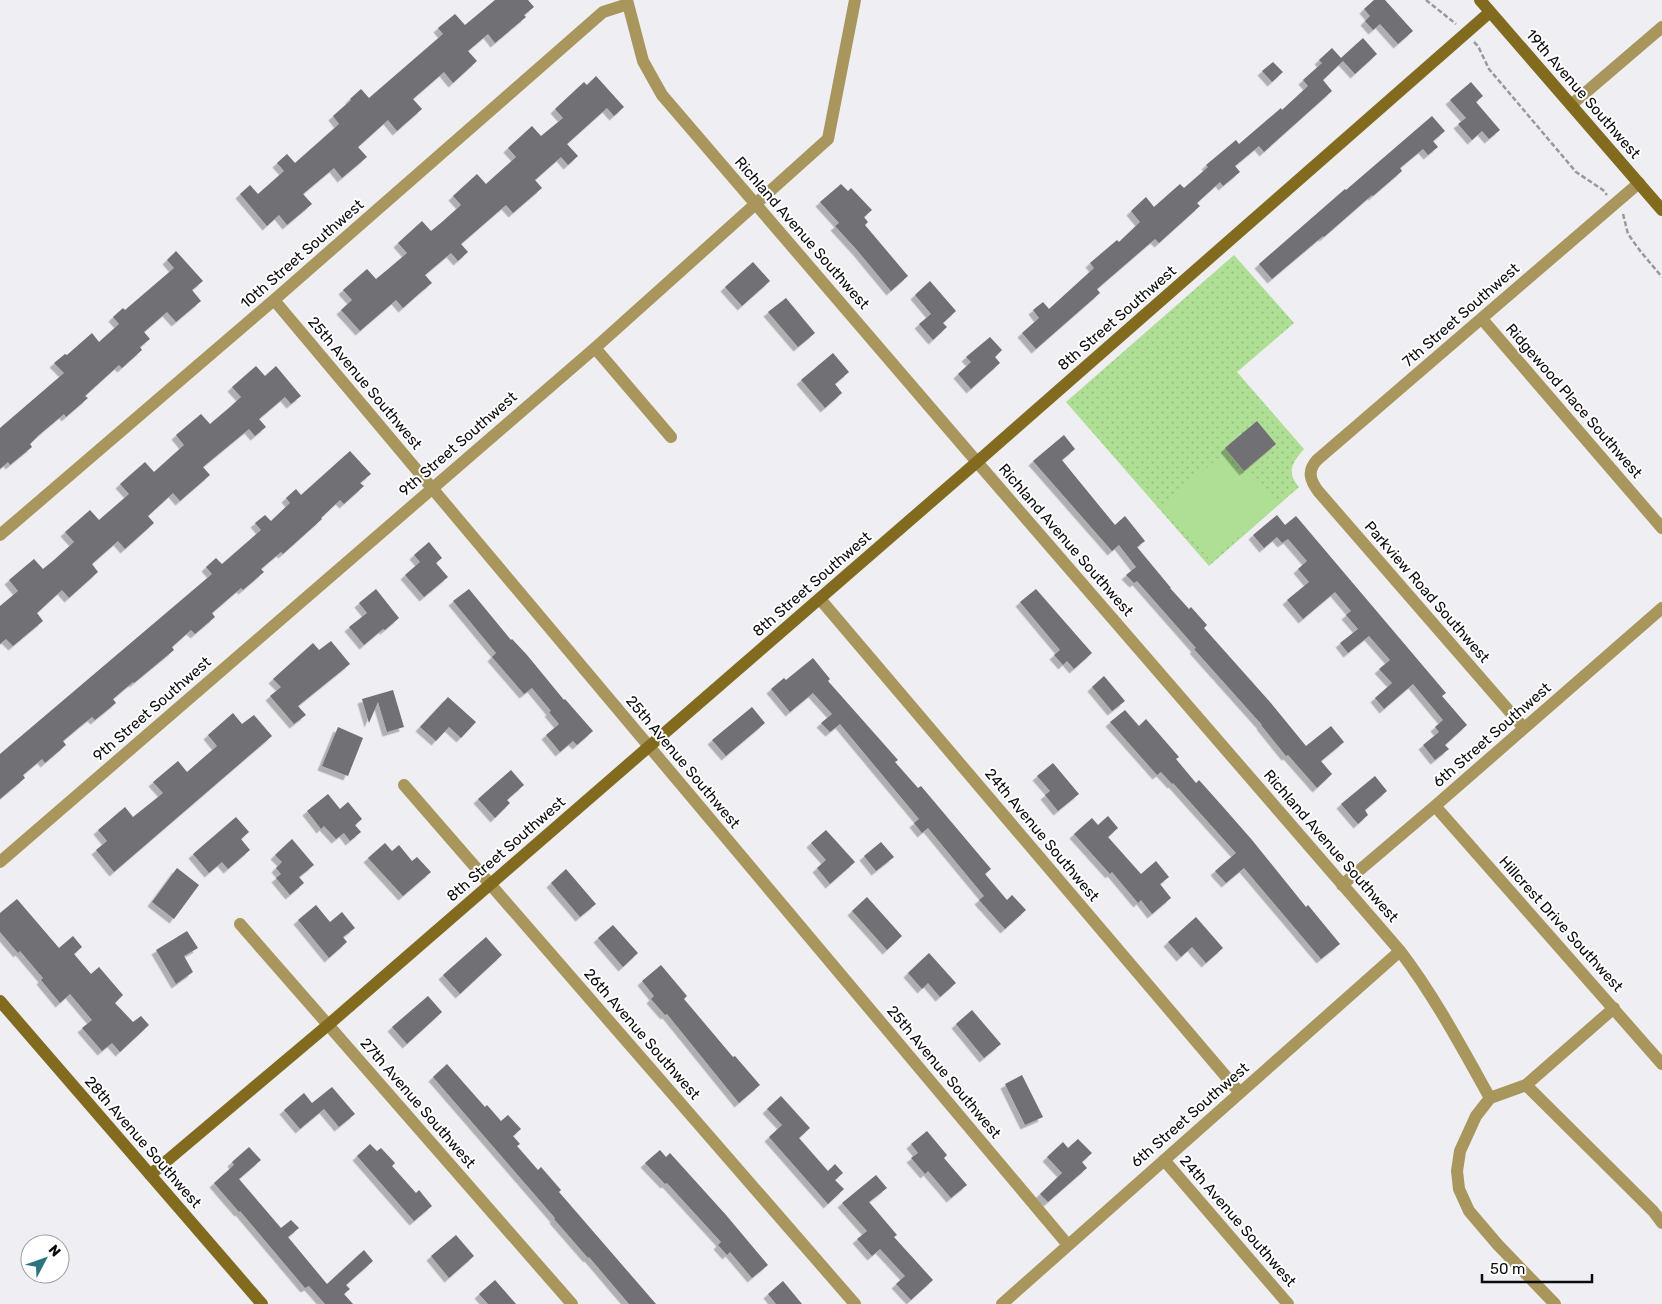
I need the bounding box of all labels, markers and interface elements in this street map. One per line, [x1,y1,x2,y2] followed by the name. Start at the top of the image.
[1522,26,1644,162] street label: 19th Avenue Southwest
[731,153,873,313] street label: Richland Avenue Southwest
[237,196,367,312] street label: 10th Street Southwest
[1399,259,1523,371] street label: 7th Street Southwest
[1054,262,1180,374] street label: 8th Street Southwest
[304,313,426,453] street label: 25th Avenue Southwest
[1502,320,1646,482] street label: Ridgewood Place Southwest
[395,388,521,500] street label: 9th Street Southwest
[995,460,1137,620] street label: Richland Avenue Southwest
[1361,518,1493,666] street label: Parkview Road Southwest
[749,528,875,640] street label: 8th Street Southwest
[89,653,215,765] street label: 9th Street Southwest
[1429,679,1555,791] street label: 6th Street Southwest
[622,692,744,832] street label: 25th Avenue Southwest
[981,765,1103,905] street label: 24th Avenue Southwest
[1260,766,1402,926] street label: Richland Avenue Southwest
[443,793,569,905] street label: 8th Street Southwest
[1495,852,1627,996] street label: Hillcrest Drive Southwest
[580,965,704,1103] street label: 26th Avenue Southwest
[883,1002,1005,1142] street label: 25th Avenue Southwest
[357,1034,480,1172] street label: 27th Avenue Southwest
[1127,1059,1253,1171] street label: 6th Street Southwest
[81,1073,205,1212] street label: 28th Avenue Southwest
[1176,1152,1300,1290] street label: 24th Avenue Southwest
[20,1234,70,1284] north arrow
[45,1241,64,1260] text: N
[1482,1252,1592,1284] scale bar
[1490,1260,1525,1278] text: 50 m

